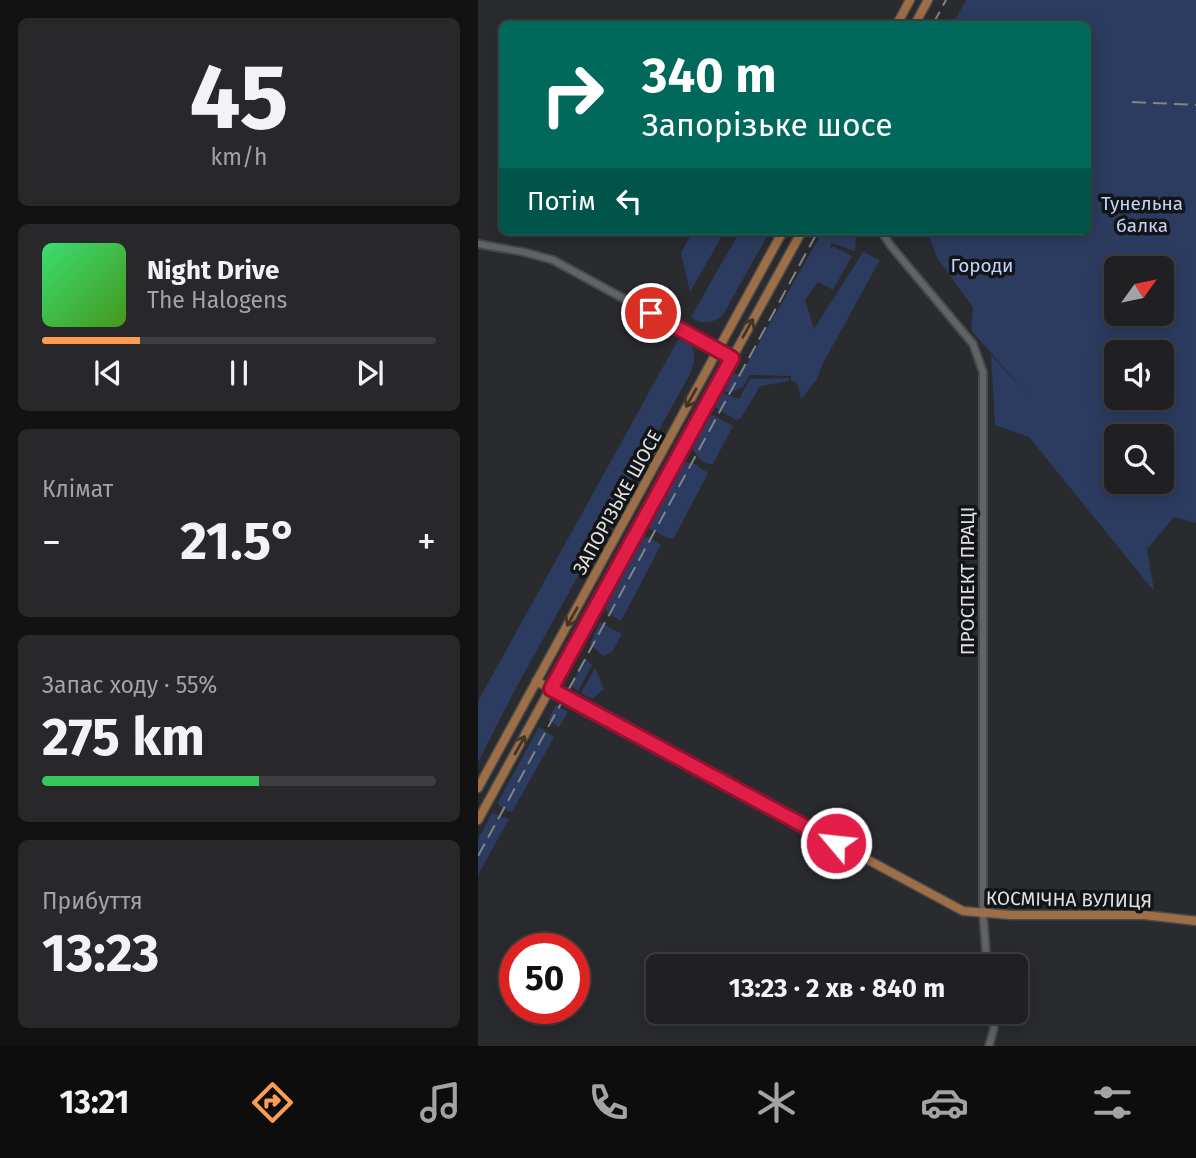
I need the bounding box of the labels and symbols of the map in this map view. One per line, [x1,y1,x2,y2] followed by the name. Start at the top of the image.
[1101,192,1183,237] park label: Тунельна балка
[950,254,1014,277] park label: Городи
[1104,256,1174,326] north arrow
[621,283,681,343] pin
[742,318,755,339] one-way arrow
[684,387,697,408] one-way arrow
[568,426,667,579] street label: ЗАПОРІЗЬКЕ ШОСЕ
[956,507,979,655] street label: ПРОСПЕКТ ПРАЦІ
[564,606,578,626] one-way arrow
[514,735,527,756] one-way arrow
[799,806,873,880] position arrow
[986,887,1152,912] street label: КОСМІЧНА ВУЛИЦЯ
[499,933,590,1024] speed limit sign: 50

